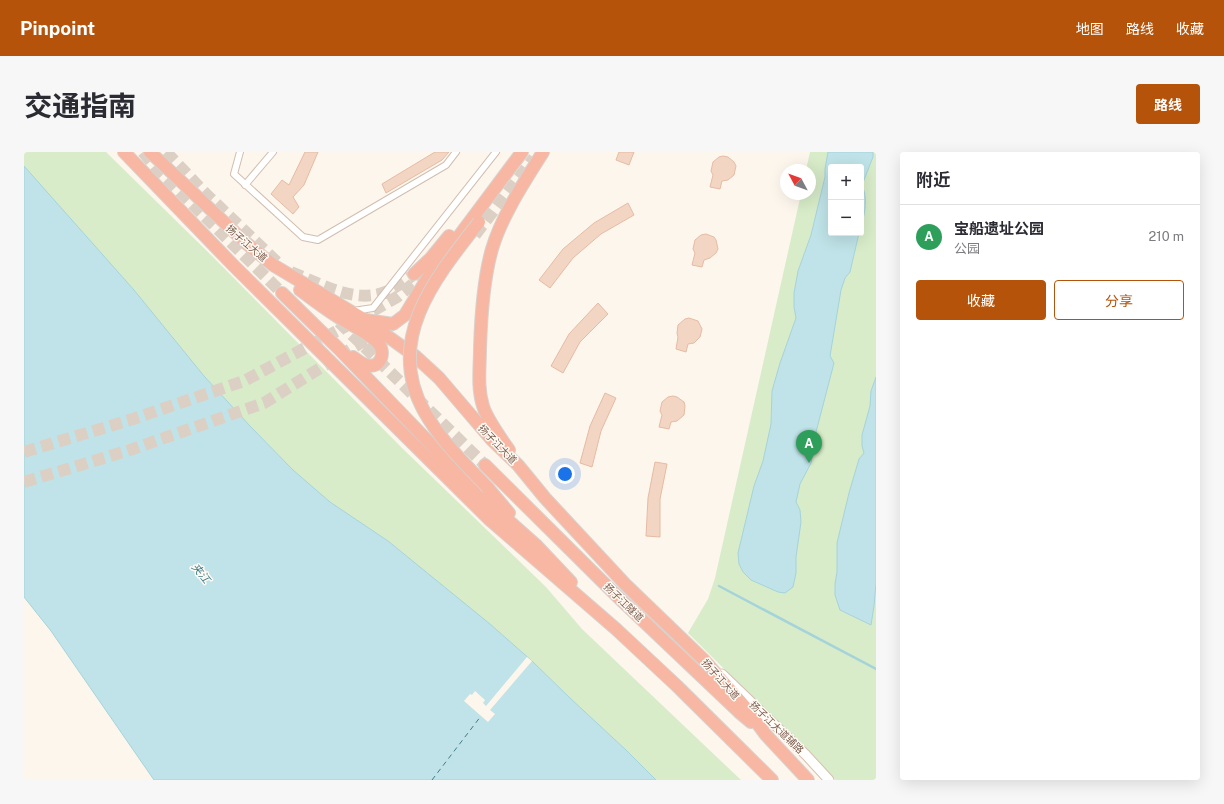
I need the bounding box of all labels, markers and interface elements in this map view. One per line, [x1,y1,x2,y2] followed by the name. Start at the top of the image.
[20,17,95,39] text: Pinpoint
[1076,21,1104,37] text: 地图
[1126,21,1154,37] text: 路线
[1176,21,1204,37] text: 收藏
[1136,84,1200,124] button: 路线
[24,89,136,122] text: 交通指南
[780,164,816,200] north arrow
[828,164,864,236] map controls
[828,164,864,200] button: +
[916,170,950,190] text: 附近
[828,200,864,236] button: −
[954,220,1044,237] text: 宝船遗址公园
[224,222,270,264] street label: 扬子江大道
[924,229,934,244] text: A
[1149,229,1184,244] text: 210 m
[954,241,980,256] text: 公园
[916,280,1046,320] button: 收藏
[1054,280,1184,320] button: 分享
[476,422,520,466] street label: 扬子江大道
[796,430,822,463] pin: A
[555,464,575,484] your location
[189,561,213,586] water label: 夹江
[602,580,646,624] street label: 扬子江隧道
[700,656,742,702] street label: 扬子江大道
[748,698,806,756] street label: 扬子江大道辅路

